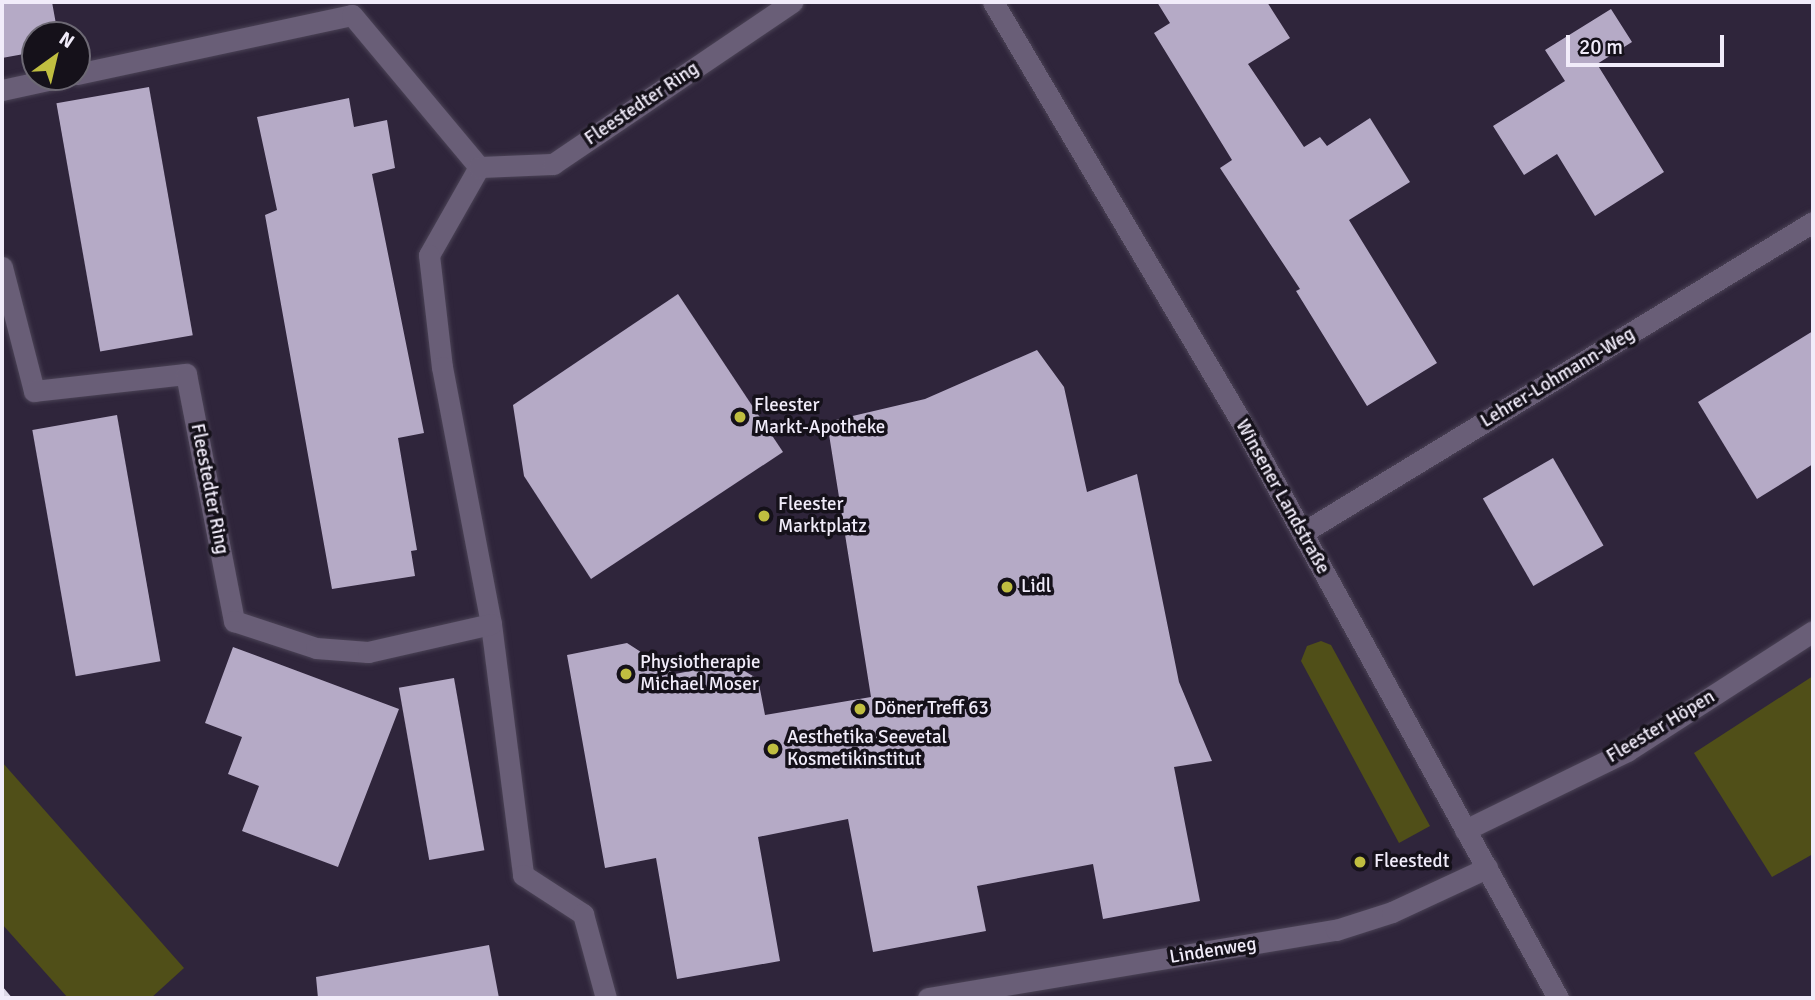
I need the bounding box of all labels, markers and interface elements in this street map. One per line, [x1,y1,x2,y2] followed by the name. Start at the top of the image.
[21,21,91,91] north arrow
[1570,21,1728,65] scale bar
[54,27,79,54] text: N
[1579,34,1623,60] text: 20 m
[581,57,703,151] street label: Fleestedter Ring
[1477,323,1639,433] street label: Lehrer-Lohmann-Weg
[754,395,885,439] place label: Fleester Markt-Apotheke
[732,409,748,425] marker: Fleester Markt-Apotheke
[1230,416,1334,578] street label: Winsener Landstraße
[185,422,233,556] street label: Fleestedter Ring
[778,494,867,538] place label: Fleester Marktplatz
[756,508,772,524] marker: Fleester Marktplatz
[1021,576,1051,598] place label: Lidl
[999,579,1015,595] marker: Lidl
[640,652,761,696] place label: Physiotherapie Michael Moser
[618,666,634,682] marker: Physiotherapie Michael Moser
[1603,686,1719,768] street label: Fleester Höpen
[874,698,989,720] place label: Döner Treff 63
[852,701,868,717] marker: Döner Treff 63
[787,727,947,771] place label: Aesthetika Seevetal Kosmetikinstitut
[765,741,781,757] marker: Aesthetika Seevetal Kosmetikinstitut
[1374,851,1449,873] place label: Fleestedt
[1352,854,1368,870] marker: Fleestedt
[1168,933,1258,969] street label: Lindenweg

